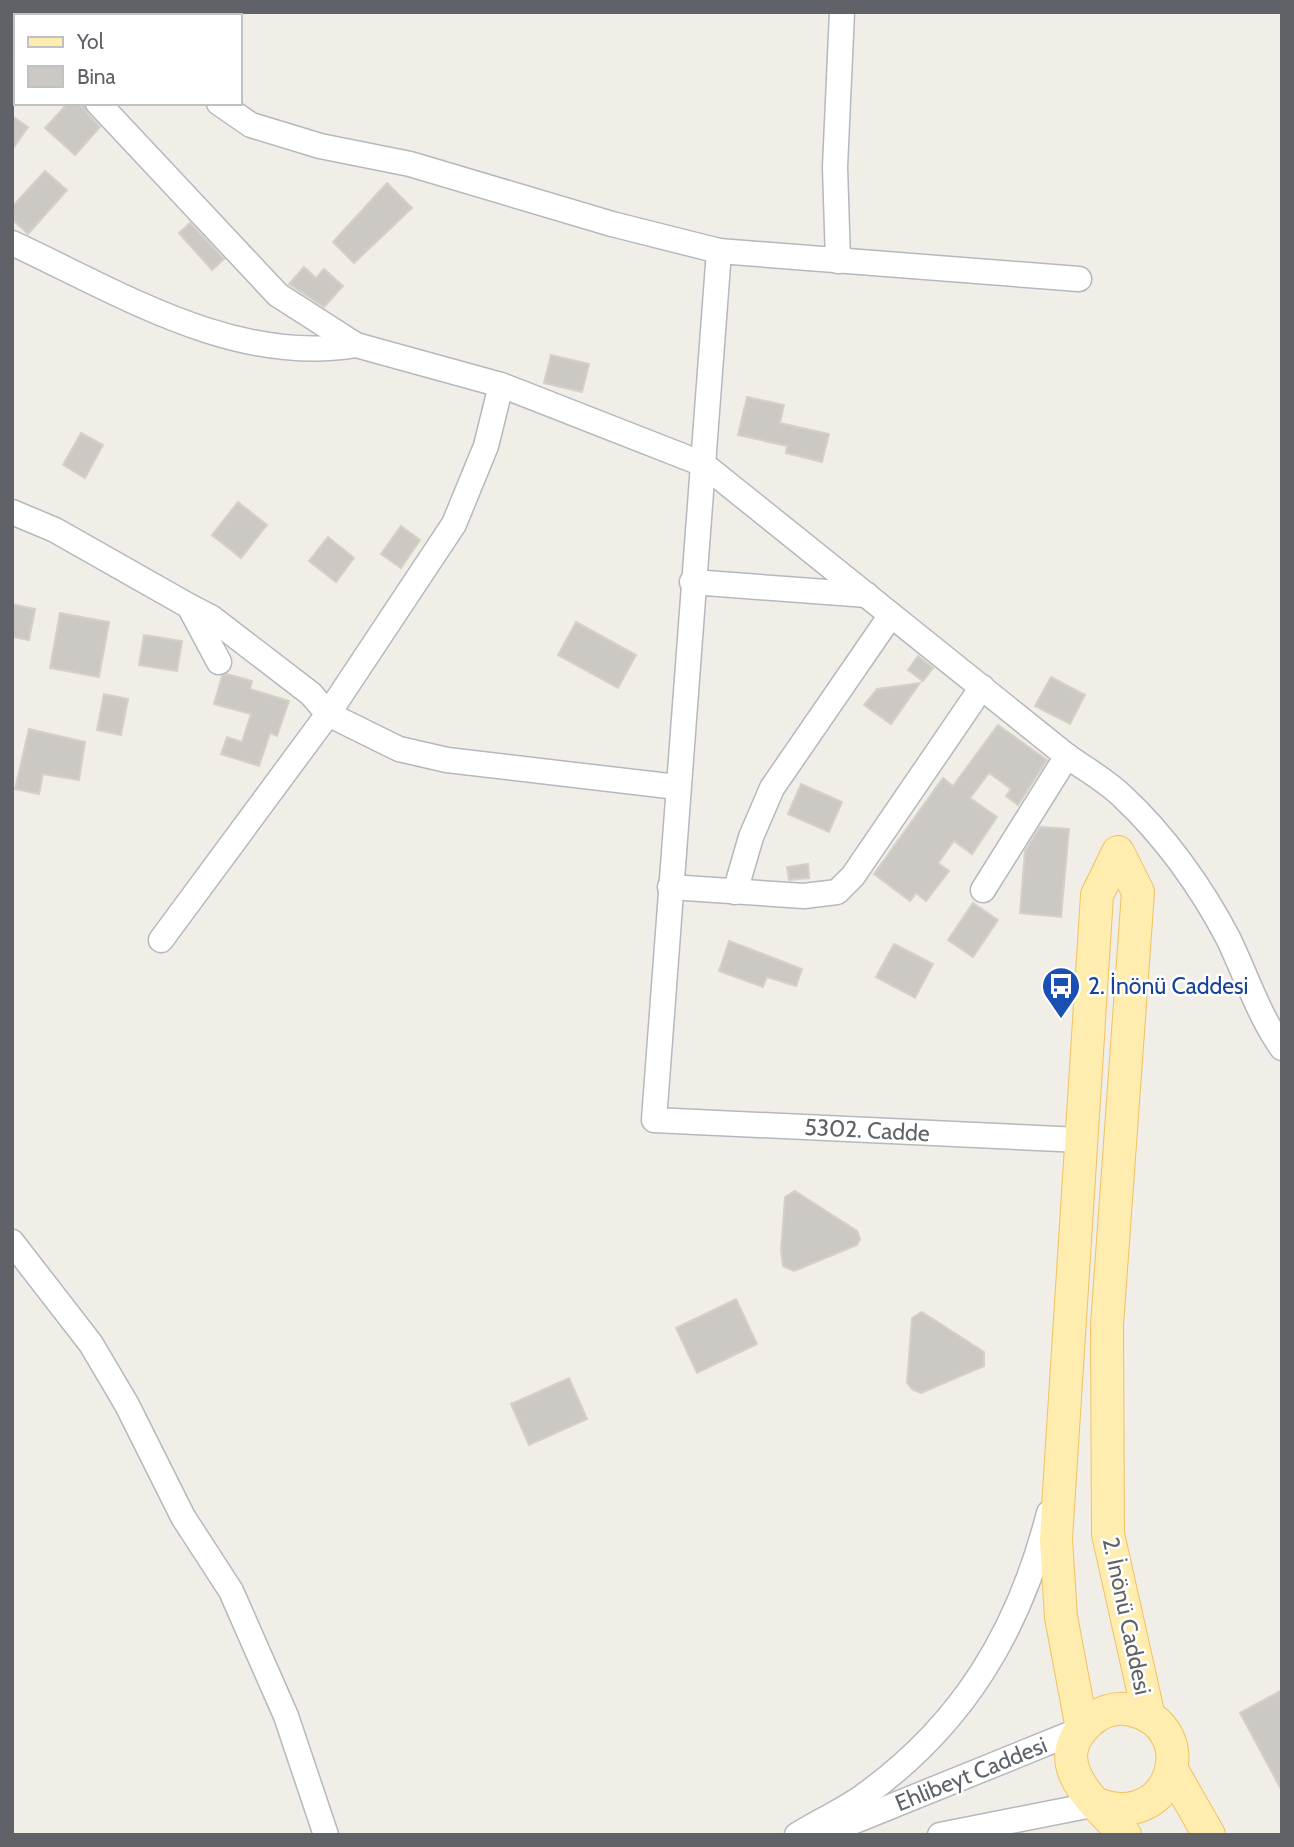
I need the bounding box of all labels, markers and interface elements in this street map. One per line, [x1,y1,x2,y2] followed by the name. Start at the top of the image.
[14,14,242,105] legend
[76,29,104,54] text: Yol
[77,64,116,89] text: Bina
[1040,965,1082,1020] bus stop icon: 2. İnönü Caddesi
[1088,972,1248,1000] place label: 2. İnönü Caddesi
[804,1113,931,1147] street label: 5302. Cadde
[1097,1535,1157,1697] street label: 2. İnönü Caddesi
[891,1731,1051,1817] street label: Ehlibeyt Caddesi

